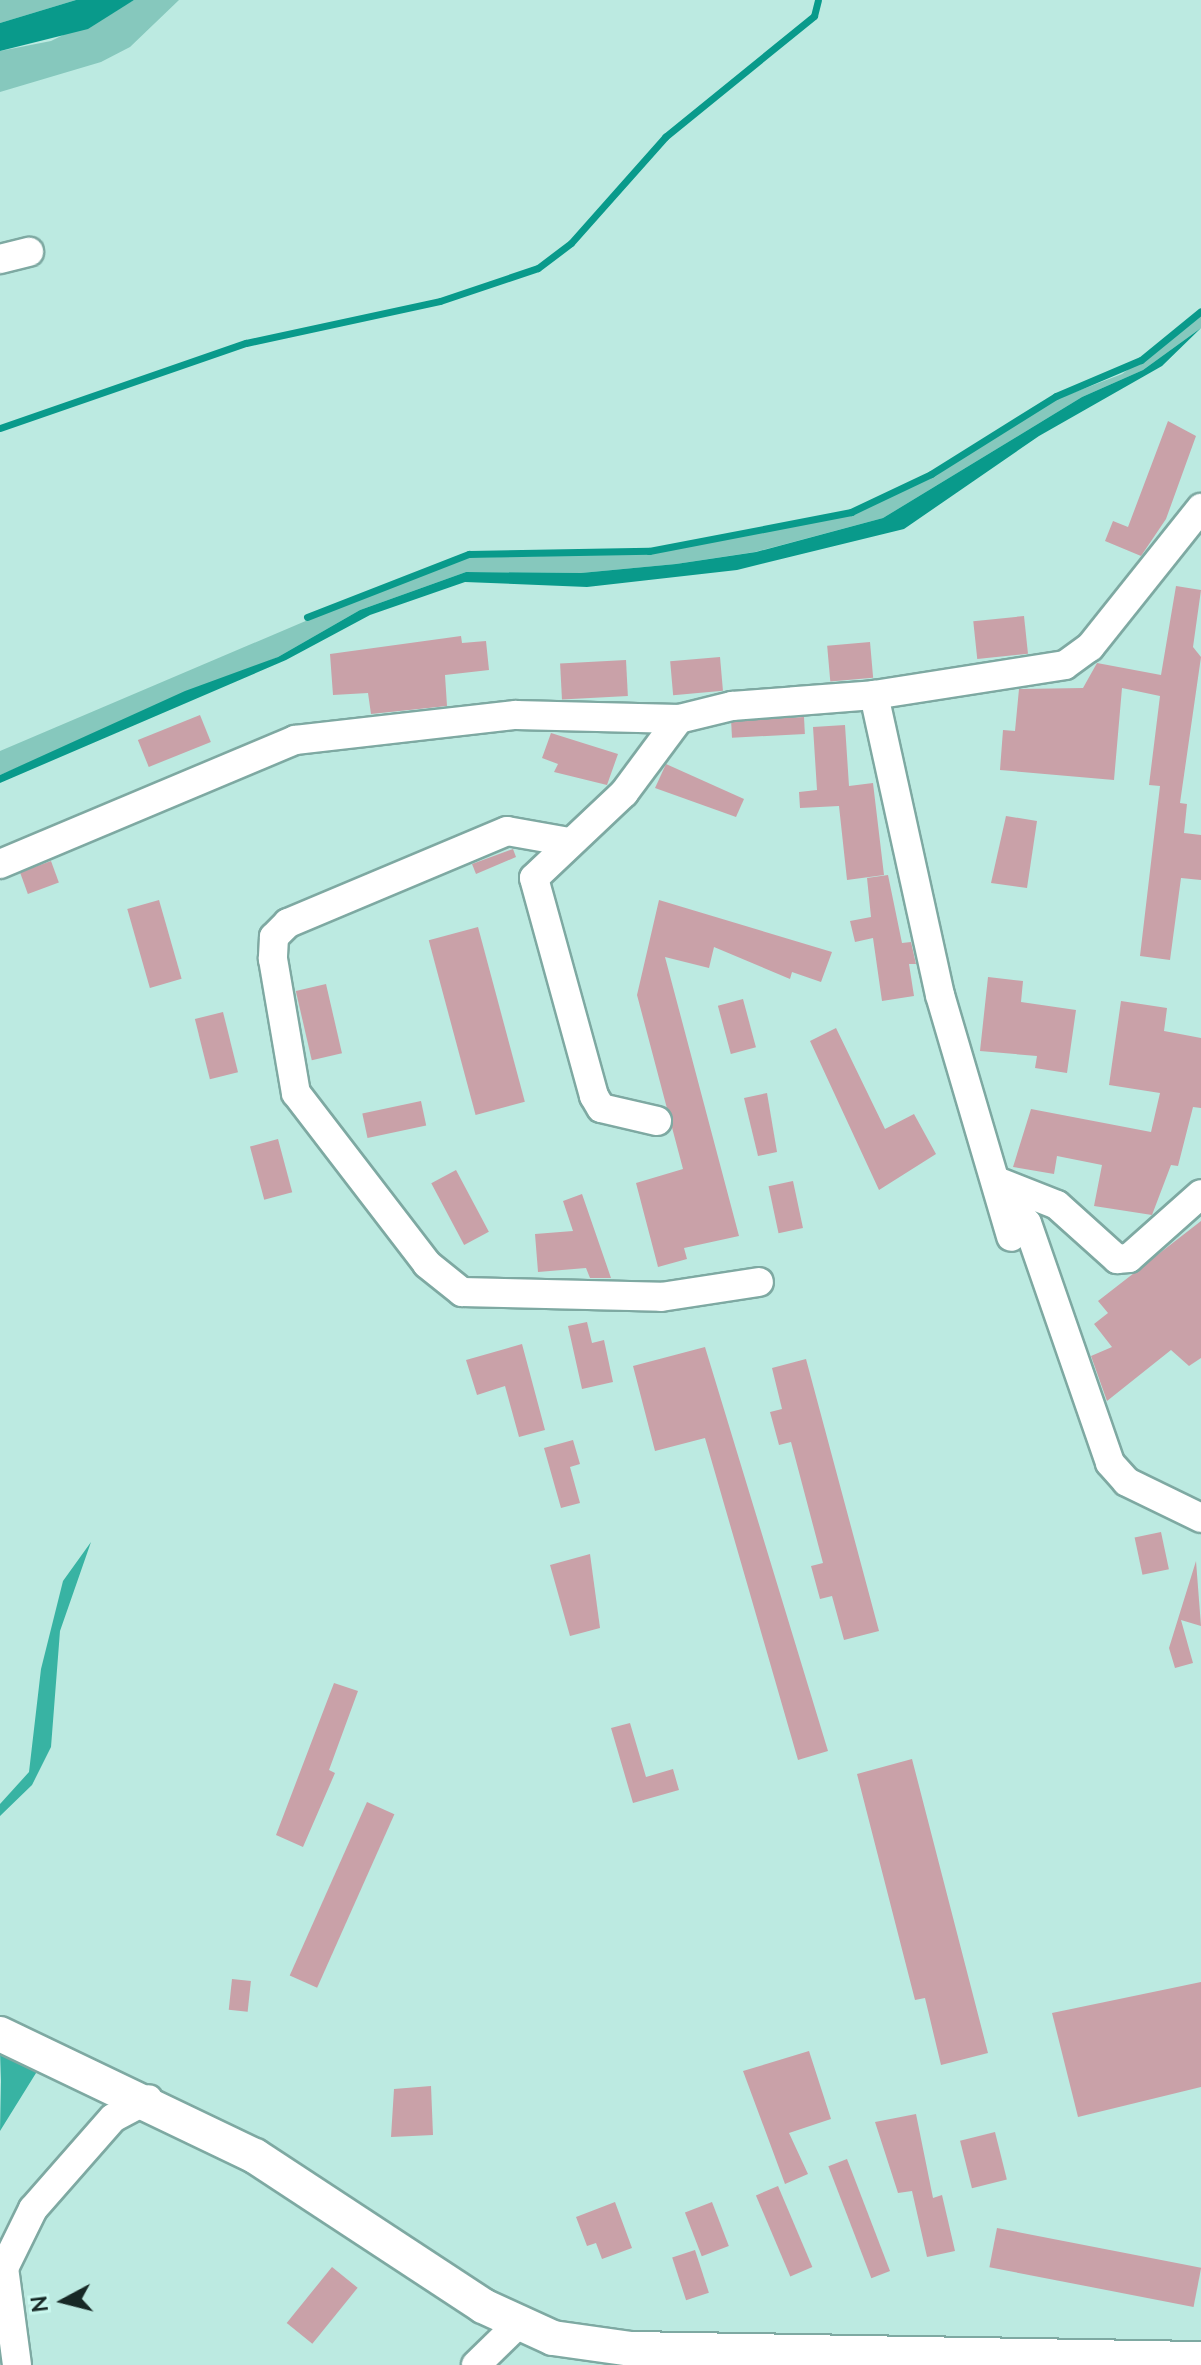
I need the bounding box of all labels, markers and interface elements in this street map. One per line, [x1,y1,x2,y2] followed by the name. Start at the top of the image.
[24,2261,104,2341] north arrow
[24,2294,56,2314] text: N

